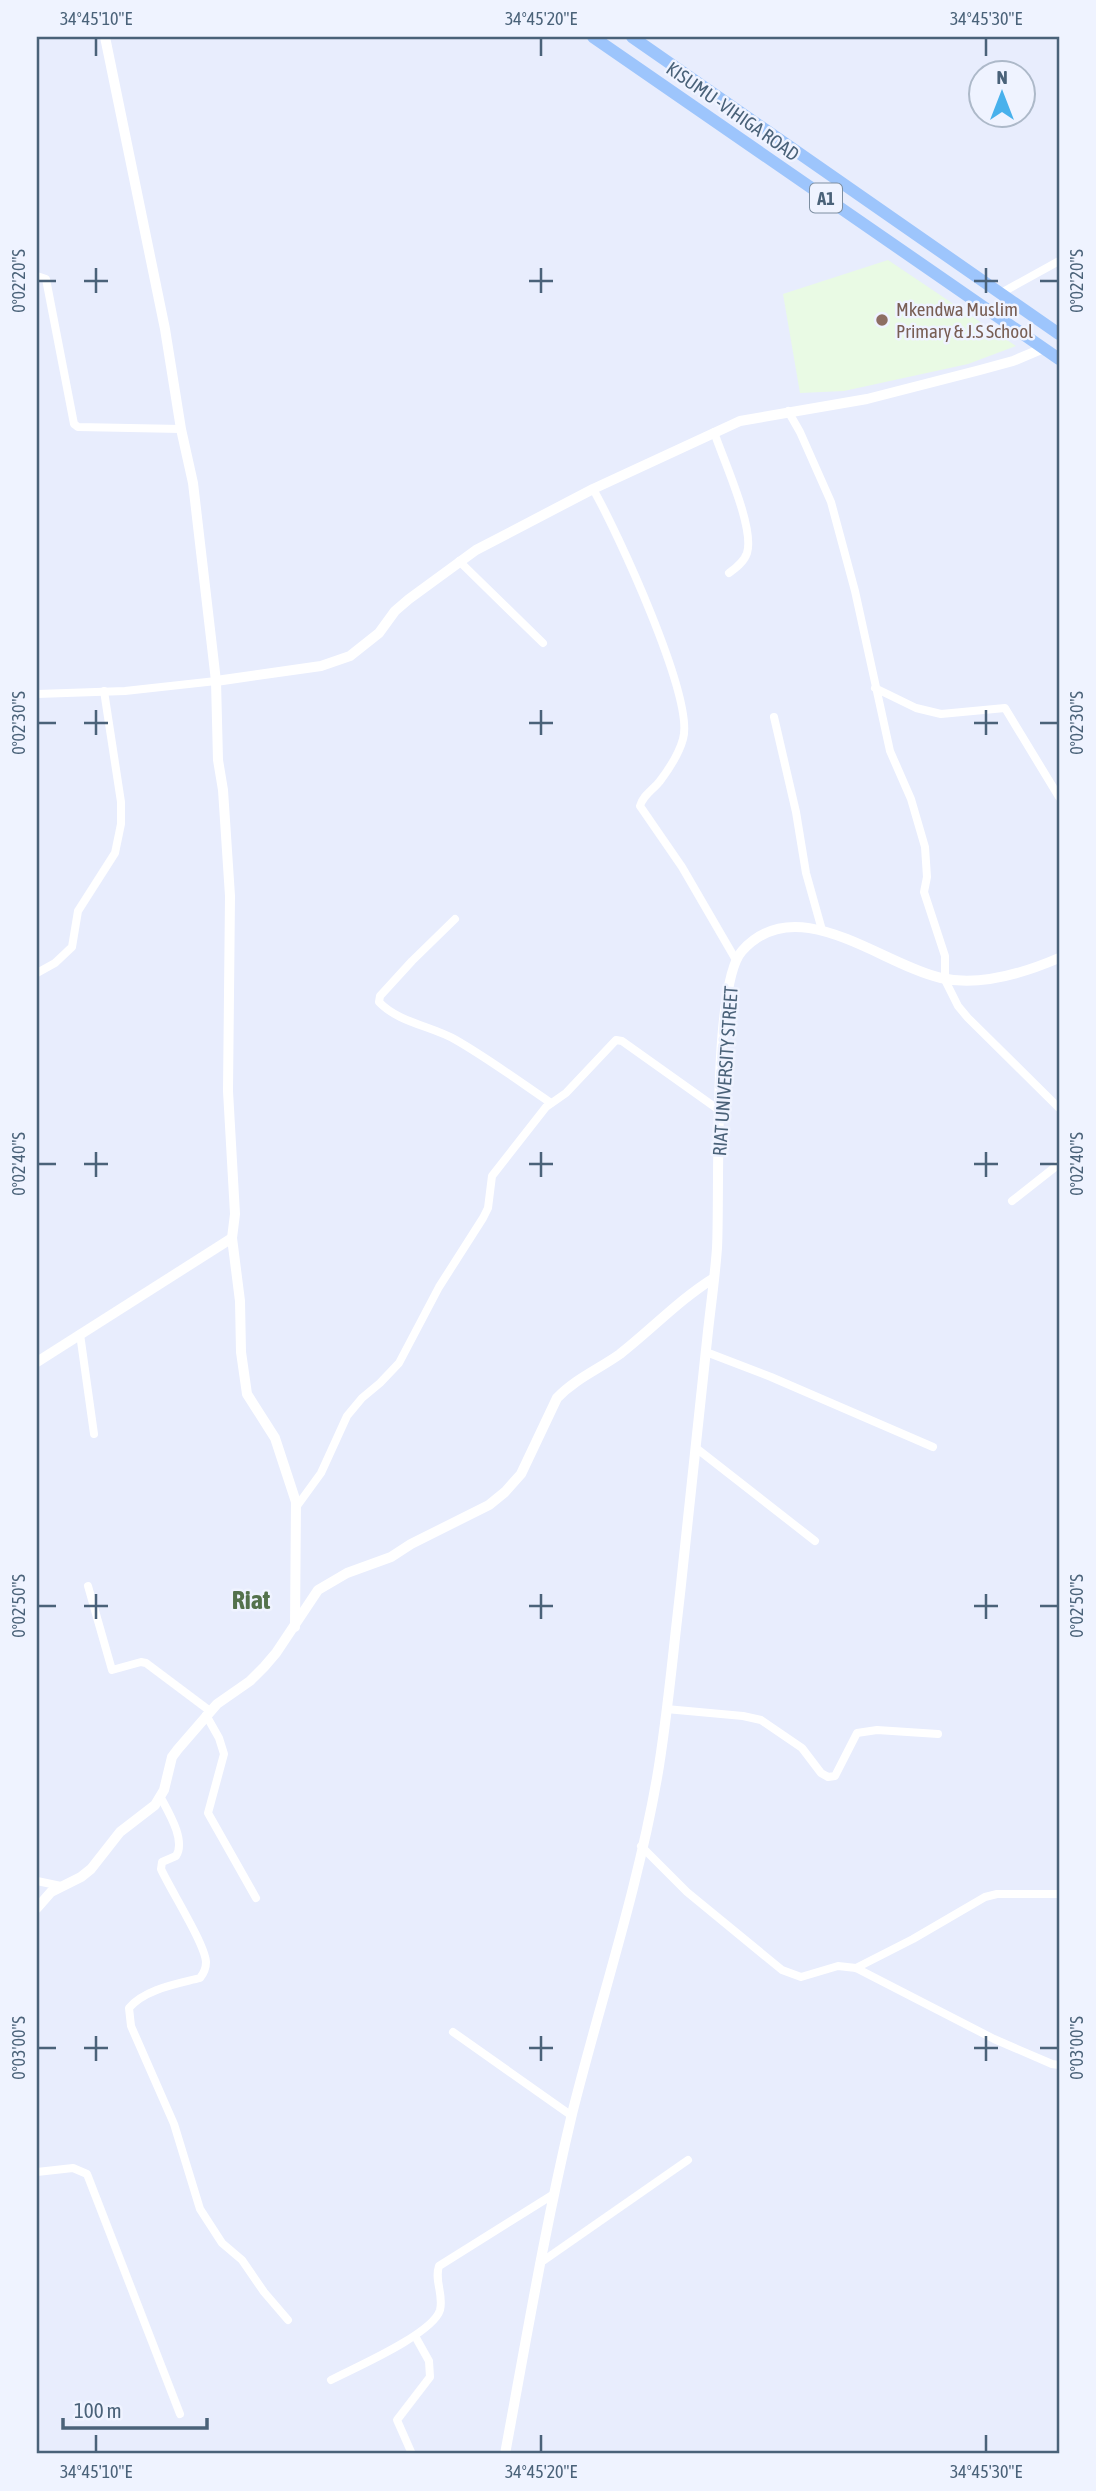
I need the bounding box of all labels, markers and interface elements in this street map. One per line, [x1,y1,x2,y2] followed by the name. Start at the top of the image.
[60,8,132,29] text: 34°45'10"E
[505,8,577,29] text: 34°45'20"E
[950,8,1022,29] text: 34°45'30"E
[662,57,804,165] street label: KISUMU -VIHIGA ROAD
[967,60,1036,130] north arrow
[996,66,1008,88] text: N
[810,183,842,212] road number: A1
[8,249,29,313] text: 0°02'20"S
[1066,249,1087,313] text: 0°02'20"S
[896,298,1033,342] place label: Mkendwa Muslim Primary & J.S School
[874,312,890,328] marker: Mkendwa Muslim Primary & J.S School
[8,691,29,755] text: 0°02'30"S
[1066,691,1087,755] text: 0°02'30"S
[708,984,742,1157] street label: RIAT UNIVERSITY STREET
[8,1132,29,1196] text: 0°02'40"S
[1066,1132,1087,1196] text: 0°02'40"S
[8,1574,29,1638] text: 0°02'50"S
[1066,1574,1087,1638] text: 0°02'50"S
[232,1585,271,1615] district label: Riat
[8,2016,29,2080] text: 0°03'00"S
[1066,2016,1087,2080] text: 0°03'00"S
[63,2386,206,2430] scale bar
[74,2398,122,2422] text: 100 m
[60,2461,132,2482] text: 34°45'10"E
[505,2461,577,2482] text: 34°45'20"E
[950,2461,1022,2482] text: 34°45'30"E

